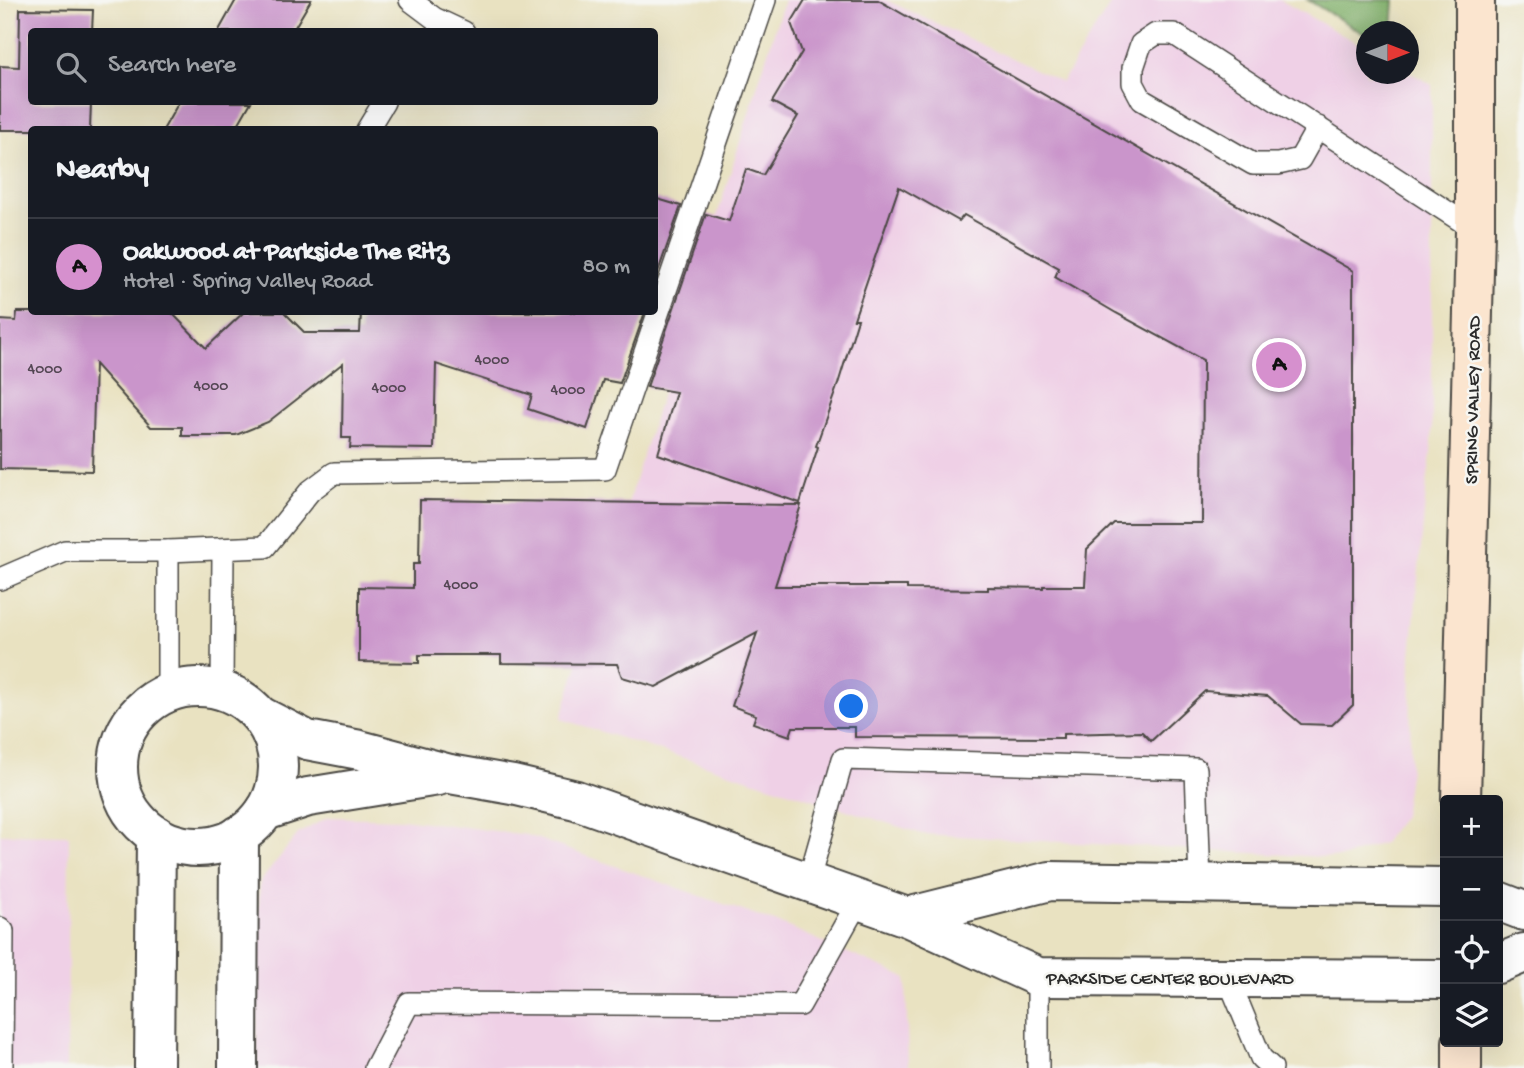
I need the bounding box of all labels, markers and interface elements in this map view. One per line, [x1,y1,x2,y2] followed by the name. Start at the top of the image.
[1356,21,1419,84] north arrow
[28,28,658,105] search box
[52,48,90,86] icon: search
[108,51,236,82] text: Search here
[56,154,149,189] text: Nearby
[123,238,449,269] text: Oakwood at Parkside The Ritz
[72,254,86,281] text: A
[583,254,630,281] text: 80 m
[123,269,372,296] text: Hotel · Spring Valley Road
[1462,315,1487,485] street label: SPRING VALLEY ROAD
[1256,339,1302,391] pin: A
[475,352,509,371] house number: 4000
[28,361,62,380] house number: 4000
[194,378,228,397] house number: 4000
[372,380,406,399] house number: 4000
[551,382,585,401] house number: 4000
[444,577,478,596] house number: 4000
[834,689,868,723] your location
[1440,795,1503,1047] map controls
[1440,795,1503,858] button: +
[1440,858,1503,921] button: −
[1440,921,1503,984] button: locate
[1045,969,1294,992] street label: PARKSIDE CENTER BOULEVARD
[1440,984,1503,1047] button: layers

